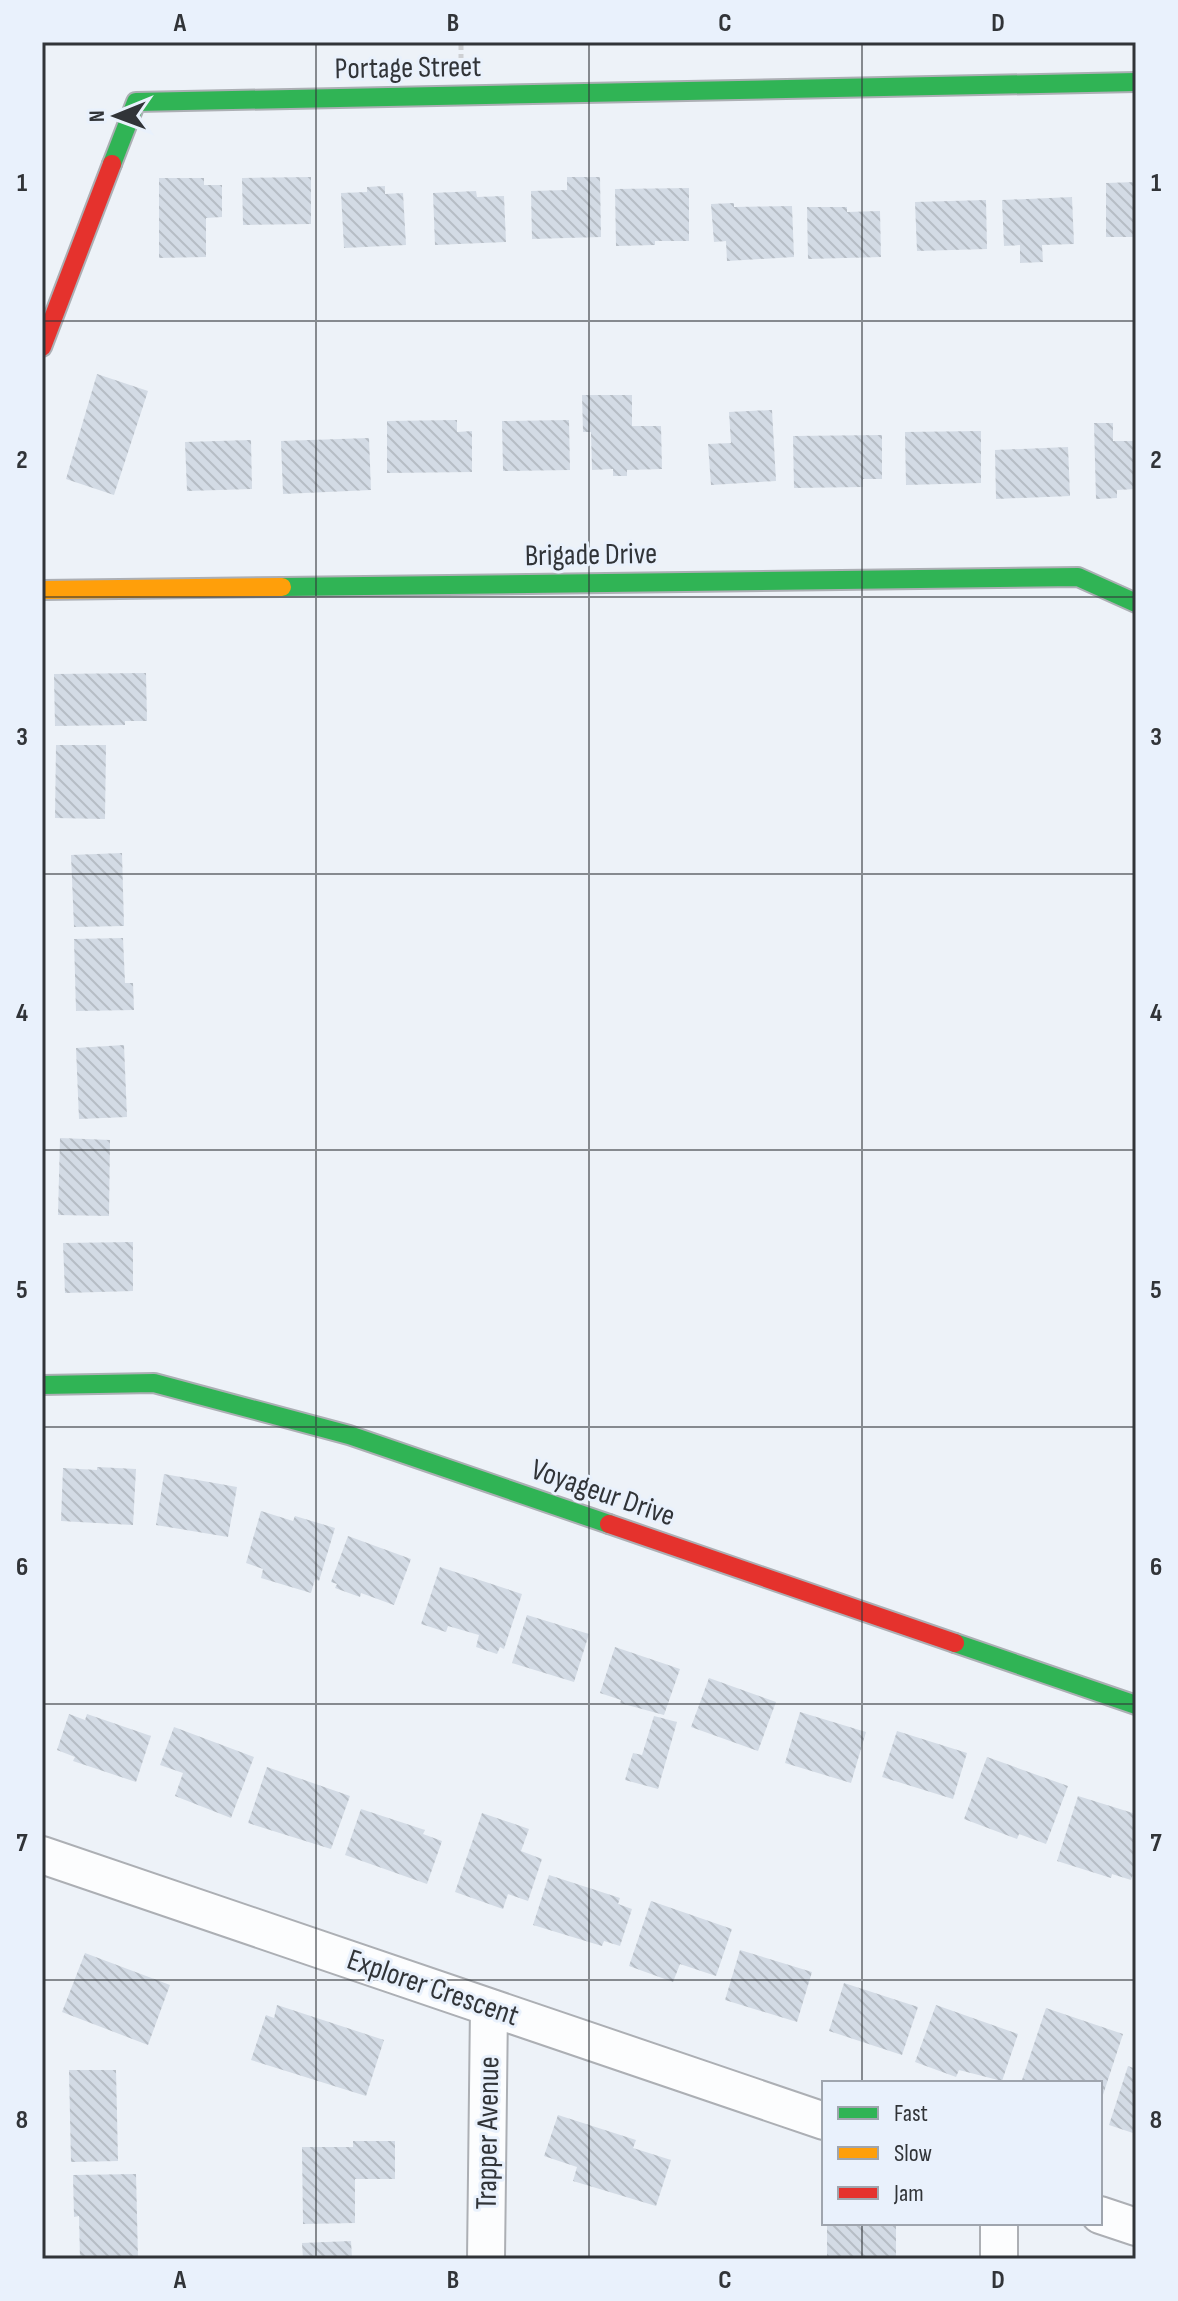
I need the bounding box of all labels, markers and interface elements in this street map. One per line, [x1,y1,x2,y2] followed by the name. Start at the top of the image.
[173,8,187,39] text: A
[447,8,459,39] text: B
[718,8,732,39] text: C
[991,8,1005,39] text: D
[334,49,482,87] street label: Portage Street
[76,76,156,156] north arrow
[84,110,111,122] text: N
[17,168,27,199] text: 1
[1151,168,1161,199] text: 1
[16,445,28,476] text: 2
[1150,445,1162,476] text: 2
[525,536,657,574] street label: Brigade Drive
[16,722,28,753] text: 3
[1150,722,1162,753] text: 3
[16,998,28,1029] text: 4
[1150,998,1162,1029] text: 4
[16,1275,28,1306] text: 5
[1150,1275,1162,1306] text: 5
[526,1452,680,1534] street label: Voyageur Drive
[16,1552,28,1583] text: 6
[1150,1552,1162,1583] text: 6
[16,1828,28,1859] text: 7
[1150,1828,1162,1859] text: 7
[342,1942,524,2034] street label: Explorer Crescent
[469,2056,507,2210] street label: Trapper Avenue
[822,2081,1102,2225] legend
[894,2099,928,2128] text: Fast
[16,2105,28,2136] text: 8
[1150,2105,1162,2136] text: 8
[894,2139,932,2168] text: Slow
[893,2179,924,2208] text: Jam
[173,2265,187,2296] text: A
[447,2265,459,2296] text: B
[718,2265,732,2296] text: C
[991,2265,1005,2296] text: D

